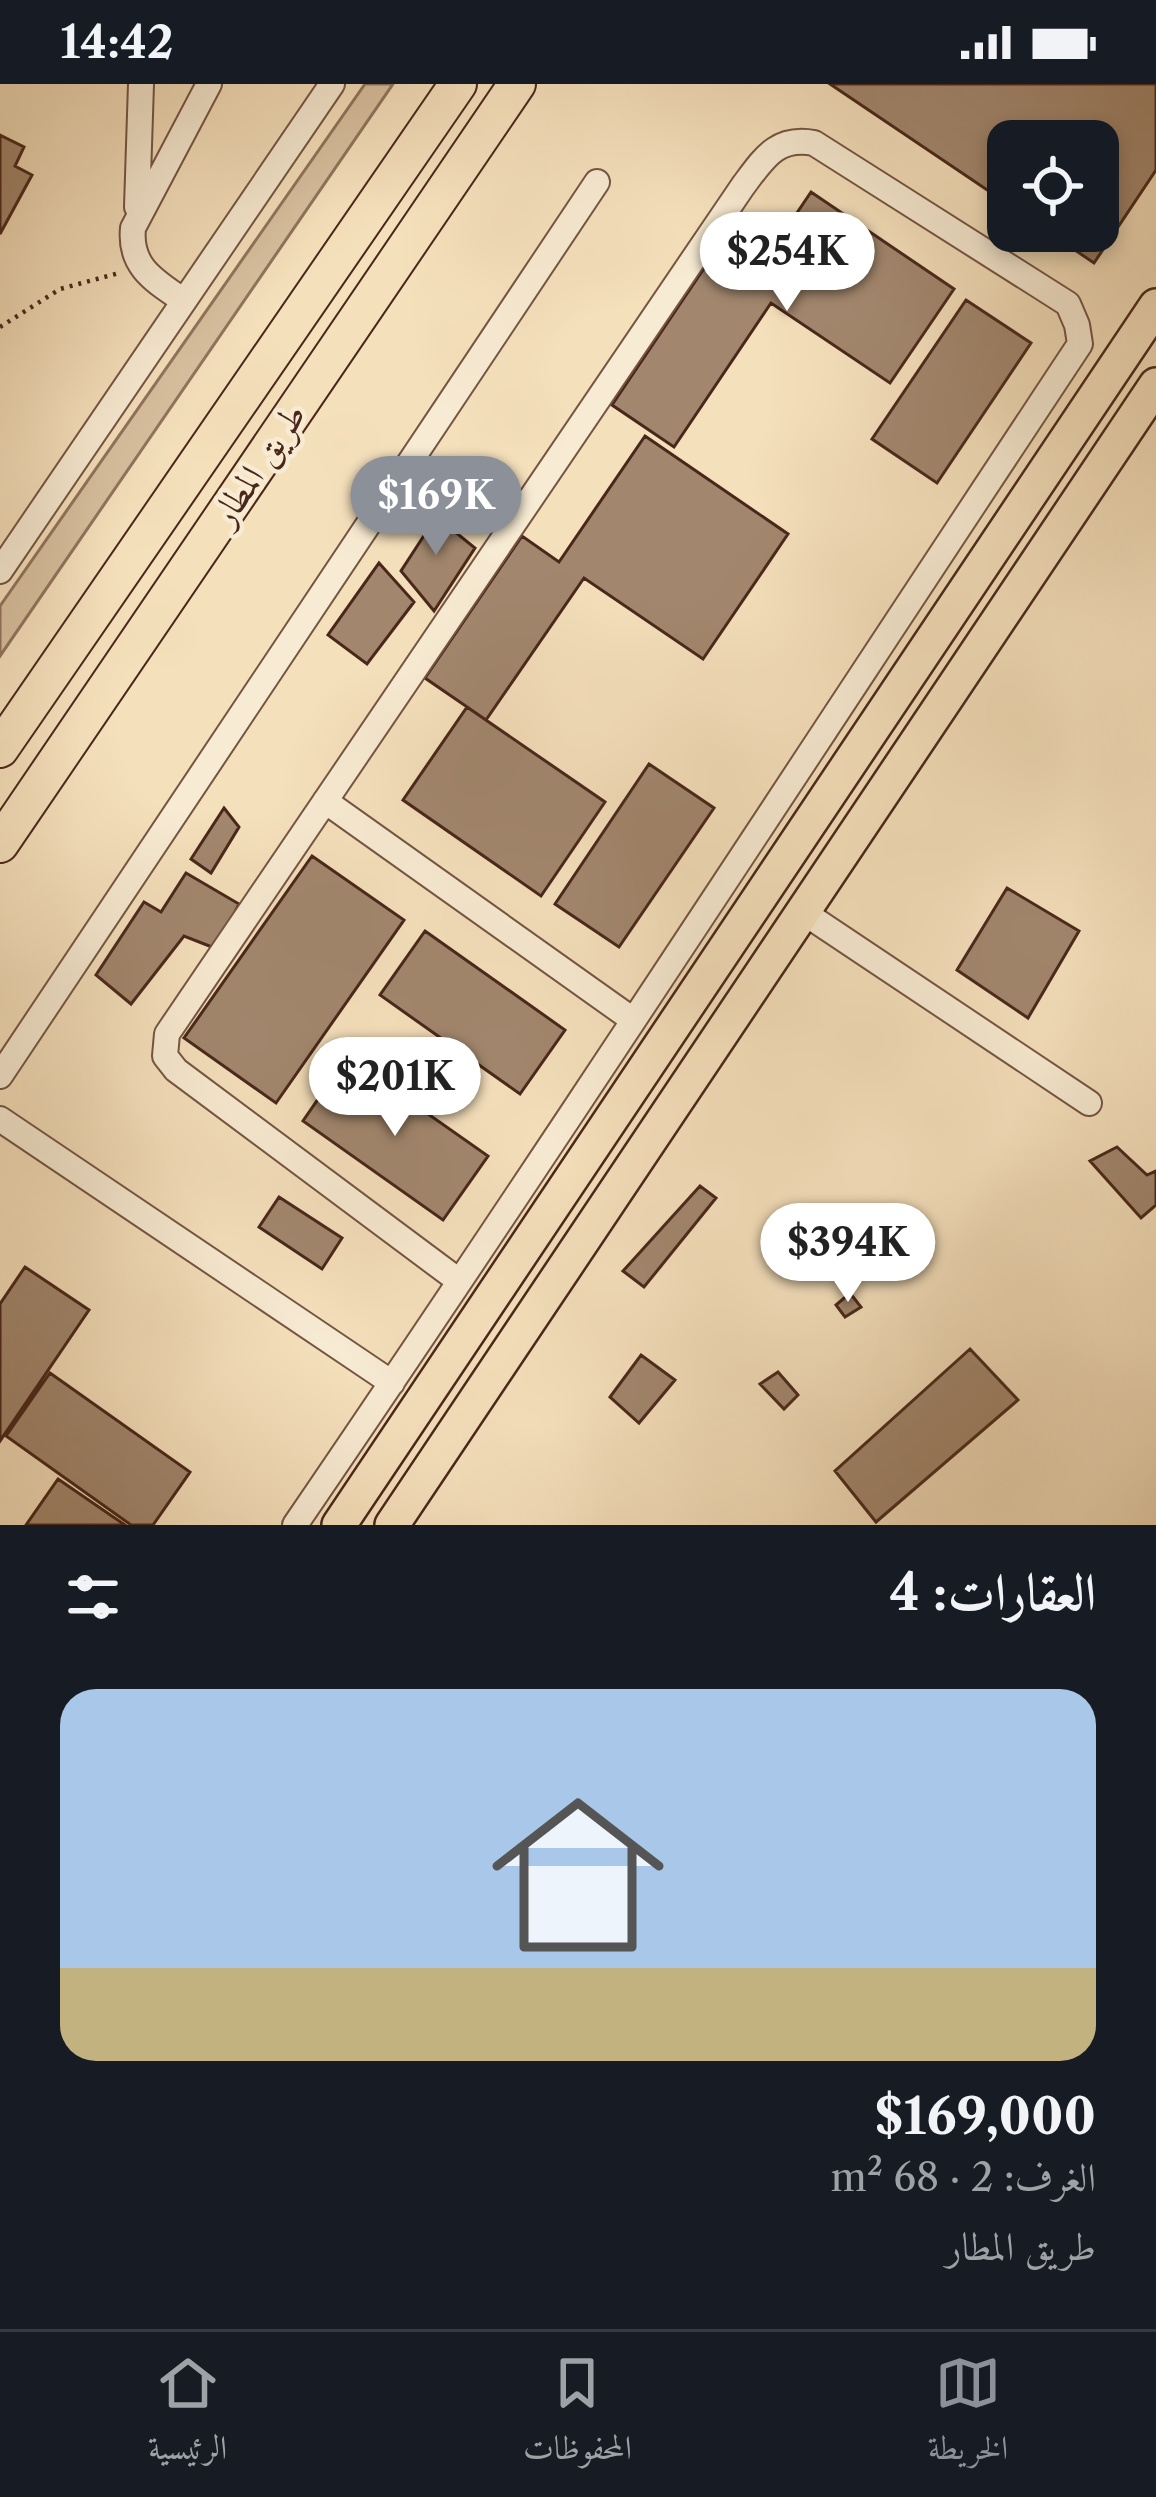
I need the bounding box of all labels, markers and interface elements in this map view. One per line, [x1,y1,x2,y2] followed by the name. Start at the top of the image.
[60,14,174,70] text: 14:42
[987,120,1119,252] map controls
[987,120,1119,252] button: locate
[703,212,871,314] pin: $254K
[727,227,847,275] text: $254K
[199,394,317,537] street label: طريق المطار
[352,456,520,558] pin: $169K
[377,471,495,519] text: $169K
[311,1037,479,1139] pin: $201K
[336,1052,454,1100] text: $201K
[764,1203,932,1305] pin: $394K
[787,1218,909,1266] text: $394K
[890,1561,1096,1623] text: العقارات: 4
[60,1564,126,1630] icon: filters
[470,1767,686,1983] icon: home
[875,2085,1096,2147] text: $169,000
[831,2153,1096,2201] text: الغرف: 2 · 68 m²
[946,2222,1096,2270] text: طريق المطار
[148,2350,227,2480] tab: الرئيسية
[523,2350,632,2480] tab: المحفوظات
[928,2350,1008,2480] tab: الخريطة

